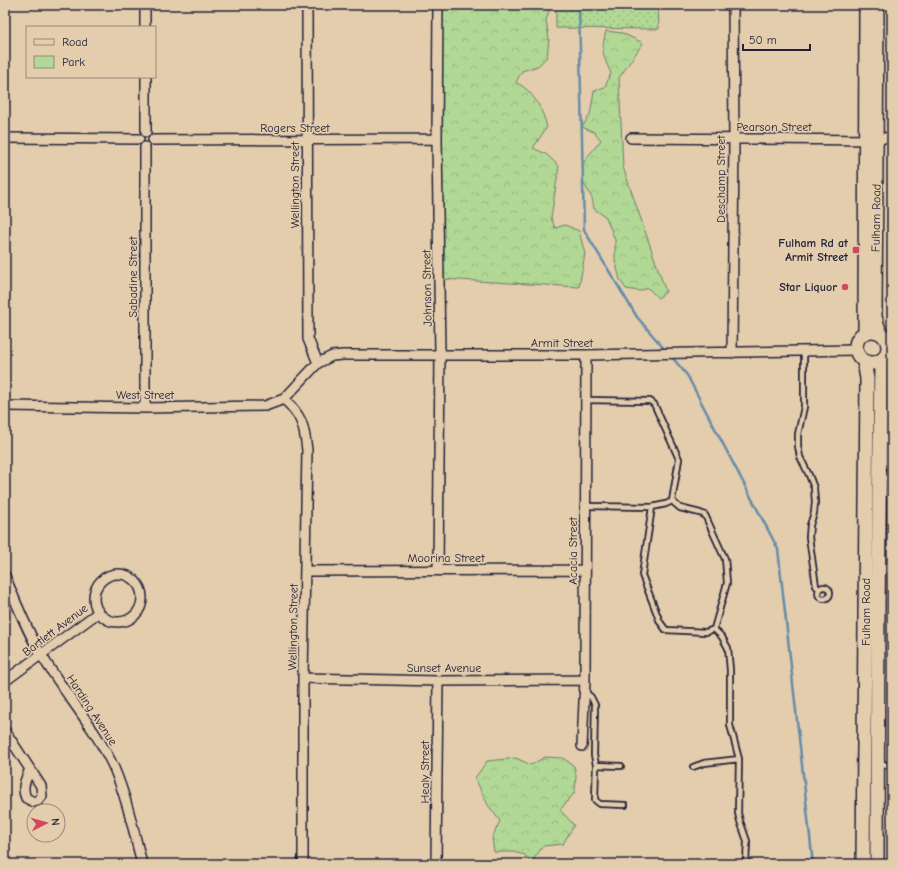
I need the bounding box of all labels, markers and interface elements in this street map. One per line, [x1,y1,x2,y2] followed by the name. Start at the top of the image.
[26,26,156,78] legend
[743,26,810,52] scale bar
[749,33,777,47] text: 50 m
[62,35,88,49] text: Road
[62,55,85,69] text: Park
[736,120,812,134] street label: Pearson Street
[260,121,330,135] street label: Rogers Street
[714,135,728,223] street label: Deschamp Street
[288,141,302,228] street label: Wellington Street
[868,184,884,252] street label: Fulham Road
[126,236,140,318] street label: Sabadine Street
[778,236,849,264] place label: Fulham Rd at Armit Street
[851,245,861,255] marker: Fulham Rd at Armit Street
[419,249,435,327] street label: Johnson Street
[779,280,837,294] place label: Star Liquor
[840,282,850,292] marker: Star Liquor
[531,336,594,350] street label: Armit Street
[116,388,175,402] street label: West Street
[566,517,580,585] street label: Acacia Street
[407,551,485,565] street label: Moorina Street
[859,578,873,646] street label: Fulham Road
[285,583,301,670] street label: Wellington Street
[20,601,90,659] street label: Bartlett Avenue
[407,661,481,675] street label: Sunset Avenue
[64,672,120,748] street label: Harding Avenue
[418,740,432,803] street label: Healy Street
[26,803,66,843] north arrow
[49,818,62,826] text: N

